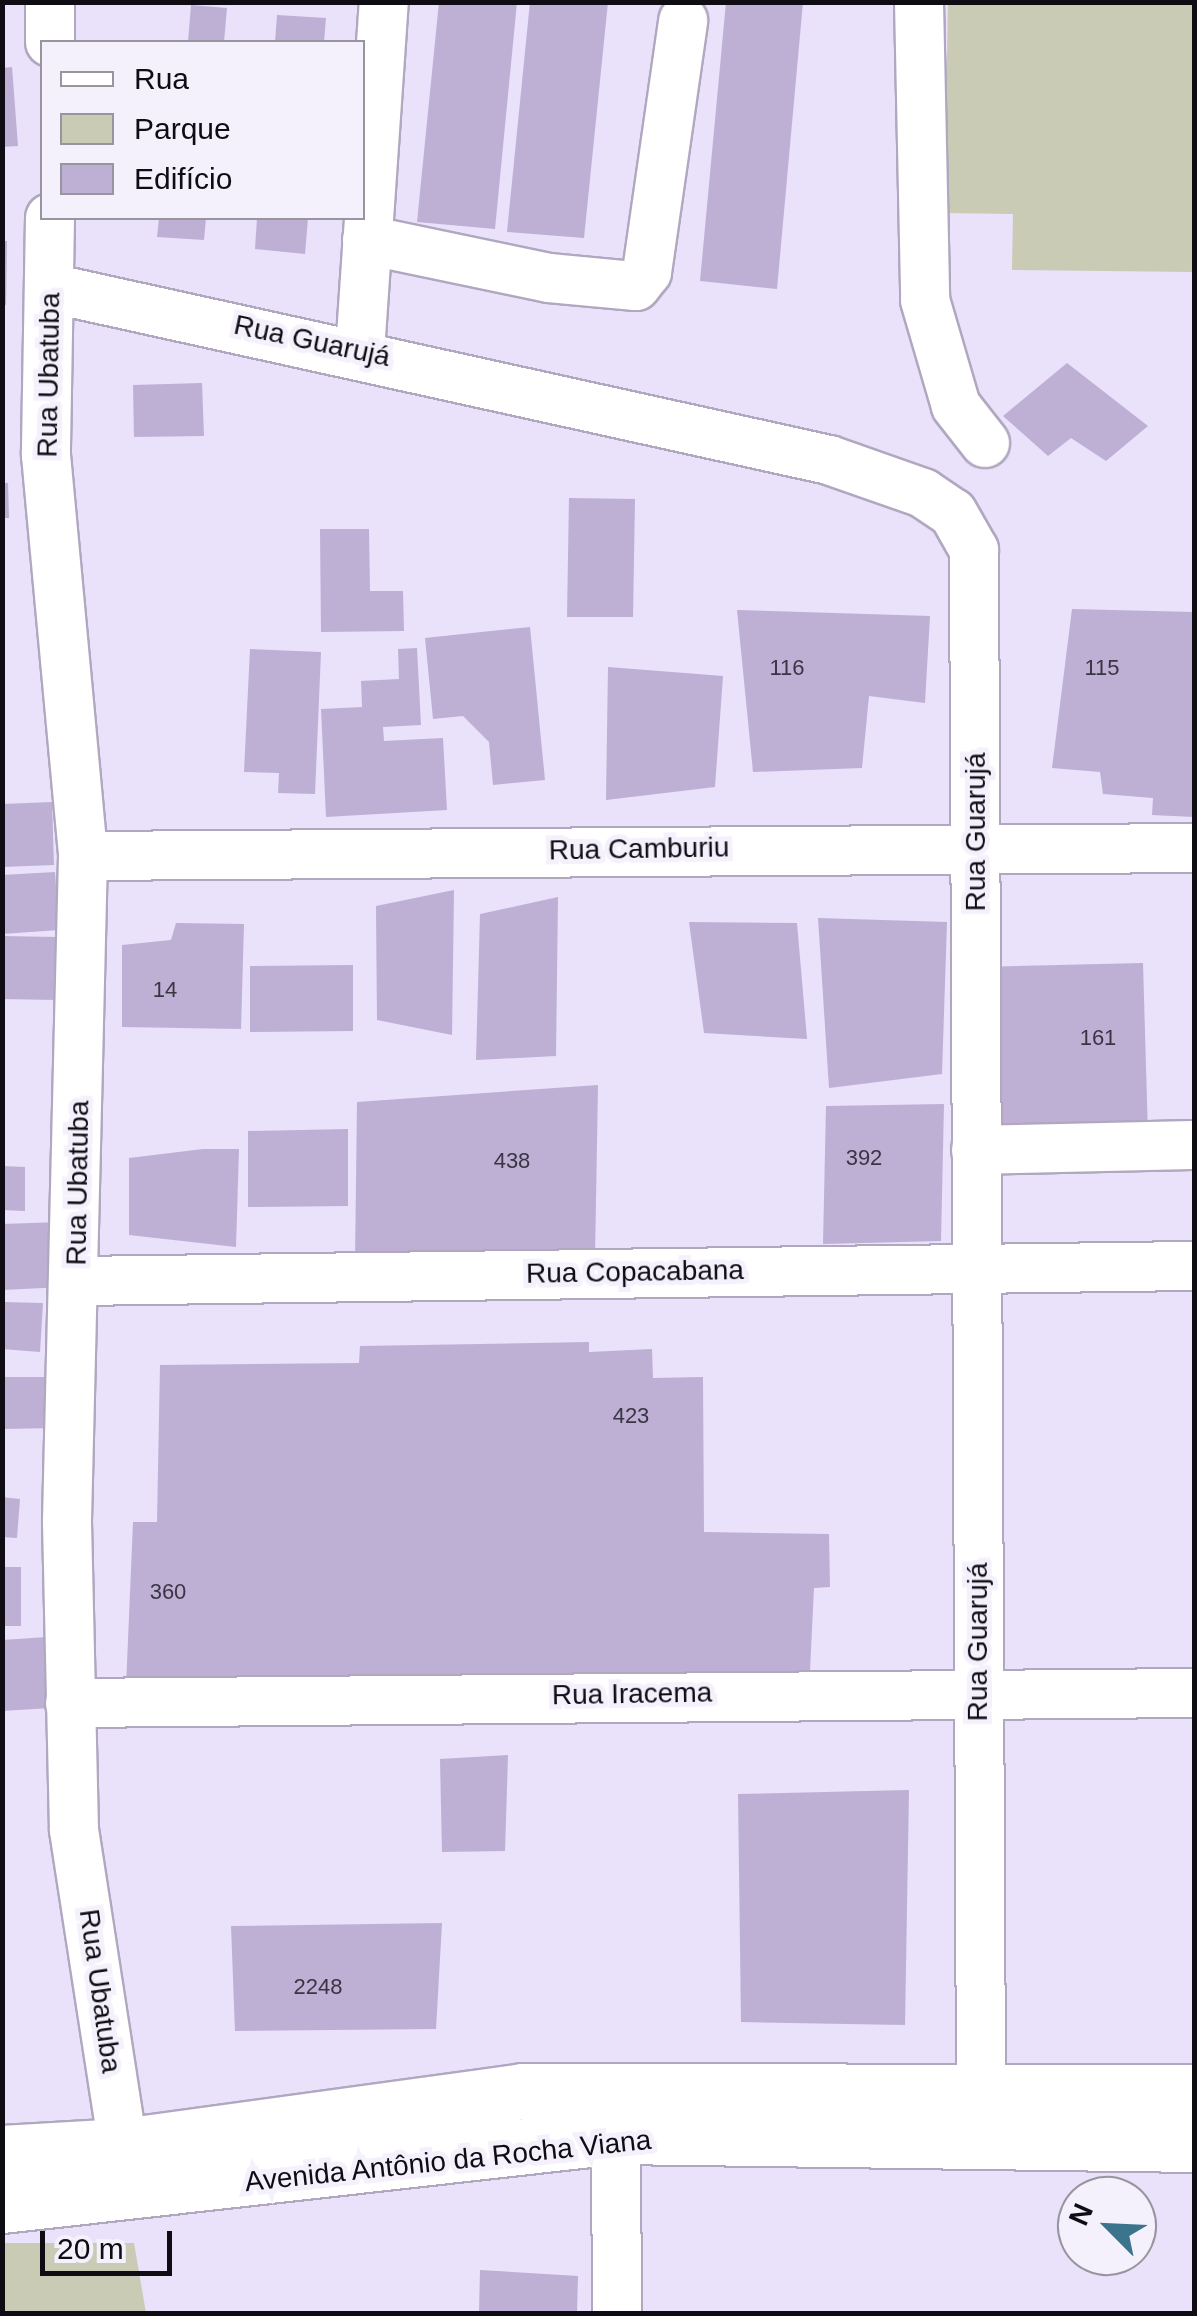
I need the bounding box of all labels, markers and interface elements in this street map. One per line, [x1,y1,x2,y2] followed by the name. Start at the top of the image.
[40,40,365,220] legend
[134,62,189,95] text: Rua
[134,112,231,145] text: Parque
[134,162,232,195] text: Edifício
[31,292,67,458] street label: Rua Ubatuba
[231,308,393,374] street label: Rua Guarujá
[769,655,805,681] house number: 116
[1084,655,1120,681] house number: 115
[959,753,993,911] street label: Rua Guarujá
[548,831,730,867] street label: Rua Camburiu
[153,977,177,1003] house number: 14
[1080,1025,1116,1051] house number: 161
[60,1100,96,1266] street label: Rua Ubatuba
[846,1145,882,1171] house number: 392
[494,1148,530,1174] house number: 438
[526,1253,744,1291] street label: Rua Copacabana
[613,1403,649,1429] house number: 423
[961,1563,995,1721] street label: Rua Guarujá
[150,1579,186,1605] house number: 360
[552,1676,712,1712] street label: Rua Iracema
[72,1907,128,2075] street label: Rua Ubatuba
[294,1974,342,2000] house number: 2248
[242,2123,654,2199] street label: Avenida Antônio da Rocha Viana
[1057,2176,1157,2276] north arrow
[1063,2199,1099,2230] text: N
[45,2211,178,2273] scale bar
[57,2232,124,2265] text: 20 m

